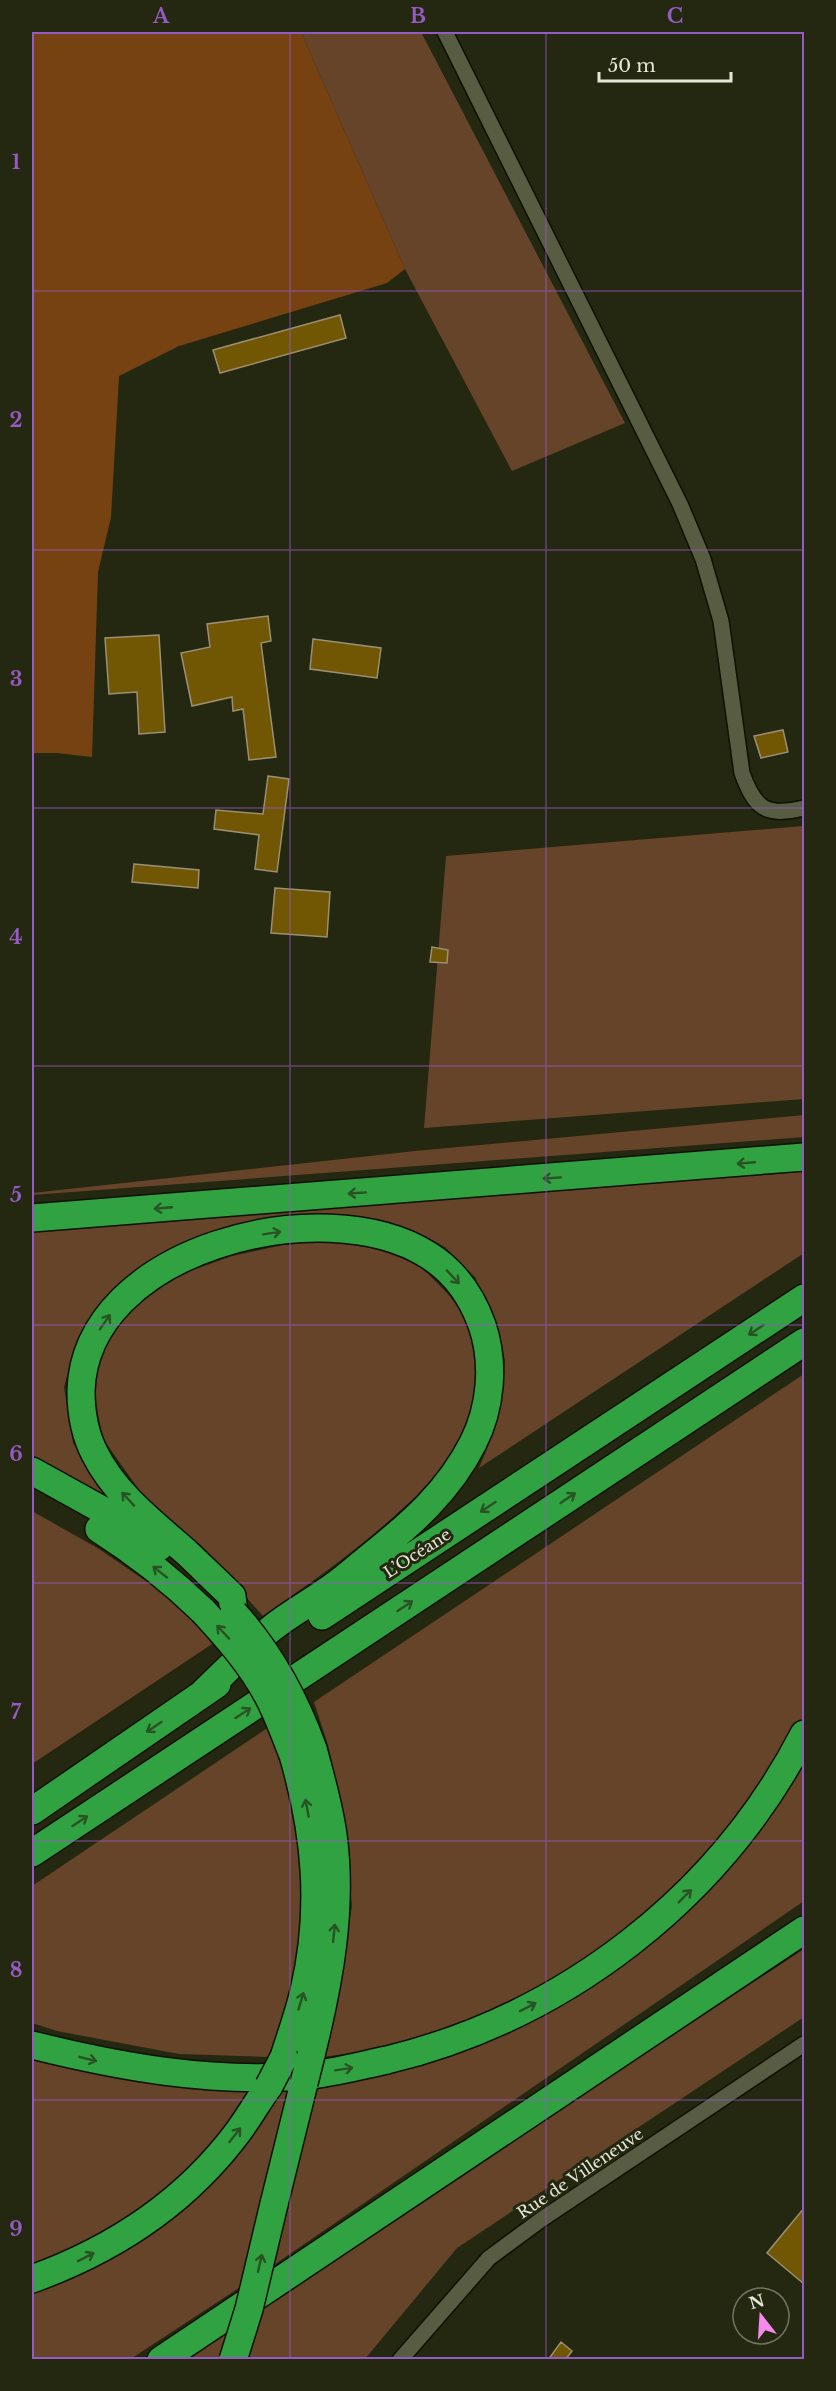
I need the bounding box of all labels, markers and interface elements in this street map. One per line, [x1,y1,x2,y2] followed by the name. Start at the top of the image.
[152,4,170,28] text: A
[410,4,426,28] text: B
[667,4,683,28] text: C
[599,45,731,83] scale bar
[608,55,656,77] text: 50 m
[12,150,21,174] text: 1
[9,408,23,432] text: 2
[10,667,22,691] text: 3
[9,925,23,949] text: 4
[737,1158,757,1169] one-way arrow
[542,1173,562,1184] one-way arrow
[10,1183,22,1207] text: 5
[348,1188,368,1199] one-way arrow
[154,1203,174,1214] one-way arrow
[261,1227,281,1238] one-way arrow
[446,1269,460,1284] one-way arrow
[99,1315,111,1331] one-way arrow
[748,1324,764,1336] one-way arrow
[9,1442,23,1466] text: 6
[121,1491,136,1506] one-way arrow
[559,1492,576,1504] one-way arrow
[480,1501,497,1513] one-way arrow
[380,1524,454,1582] street label: L’Océane
[152,1566,168,1579] one-way arrow
[397,1599,414,1612] one-way arrow
[216,1625,230,1640] one-way arrow
[11,1700,22,1724] text: 7
[234,1707,251,1719] one-way arrow
[146,1721,162,1733] one-way arrow
[301,1798,312,1818] one-way arrow
[71,1815,88,1827] one-way arrow
[677,1888,692,1903] one-way arrow
[329,1923,340,1943] one-way arrow
[10,1958,22,1982] text: 8
[296,1992,307,2011] one-way arrow
[519,2001,537,2013] one-way arrow
[78,2053,97,2065] one-way arrow
[334,2063,354,2074] one-way arrow
[513,2123,647,2223] street label: Rue de Villeneuve
[229,2127,242,2143] one-way arrow
[9,2217,23,2241] text: 9
[77,2251,94,2263] one-way arrow
[255,2253,267,2272] one-way arrow
[731,2286,791,2346] north arrow
[746,2290,767,2313] text: N

